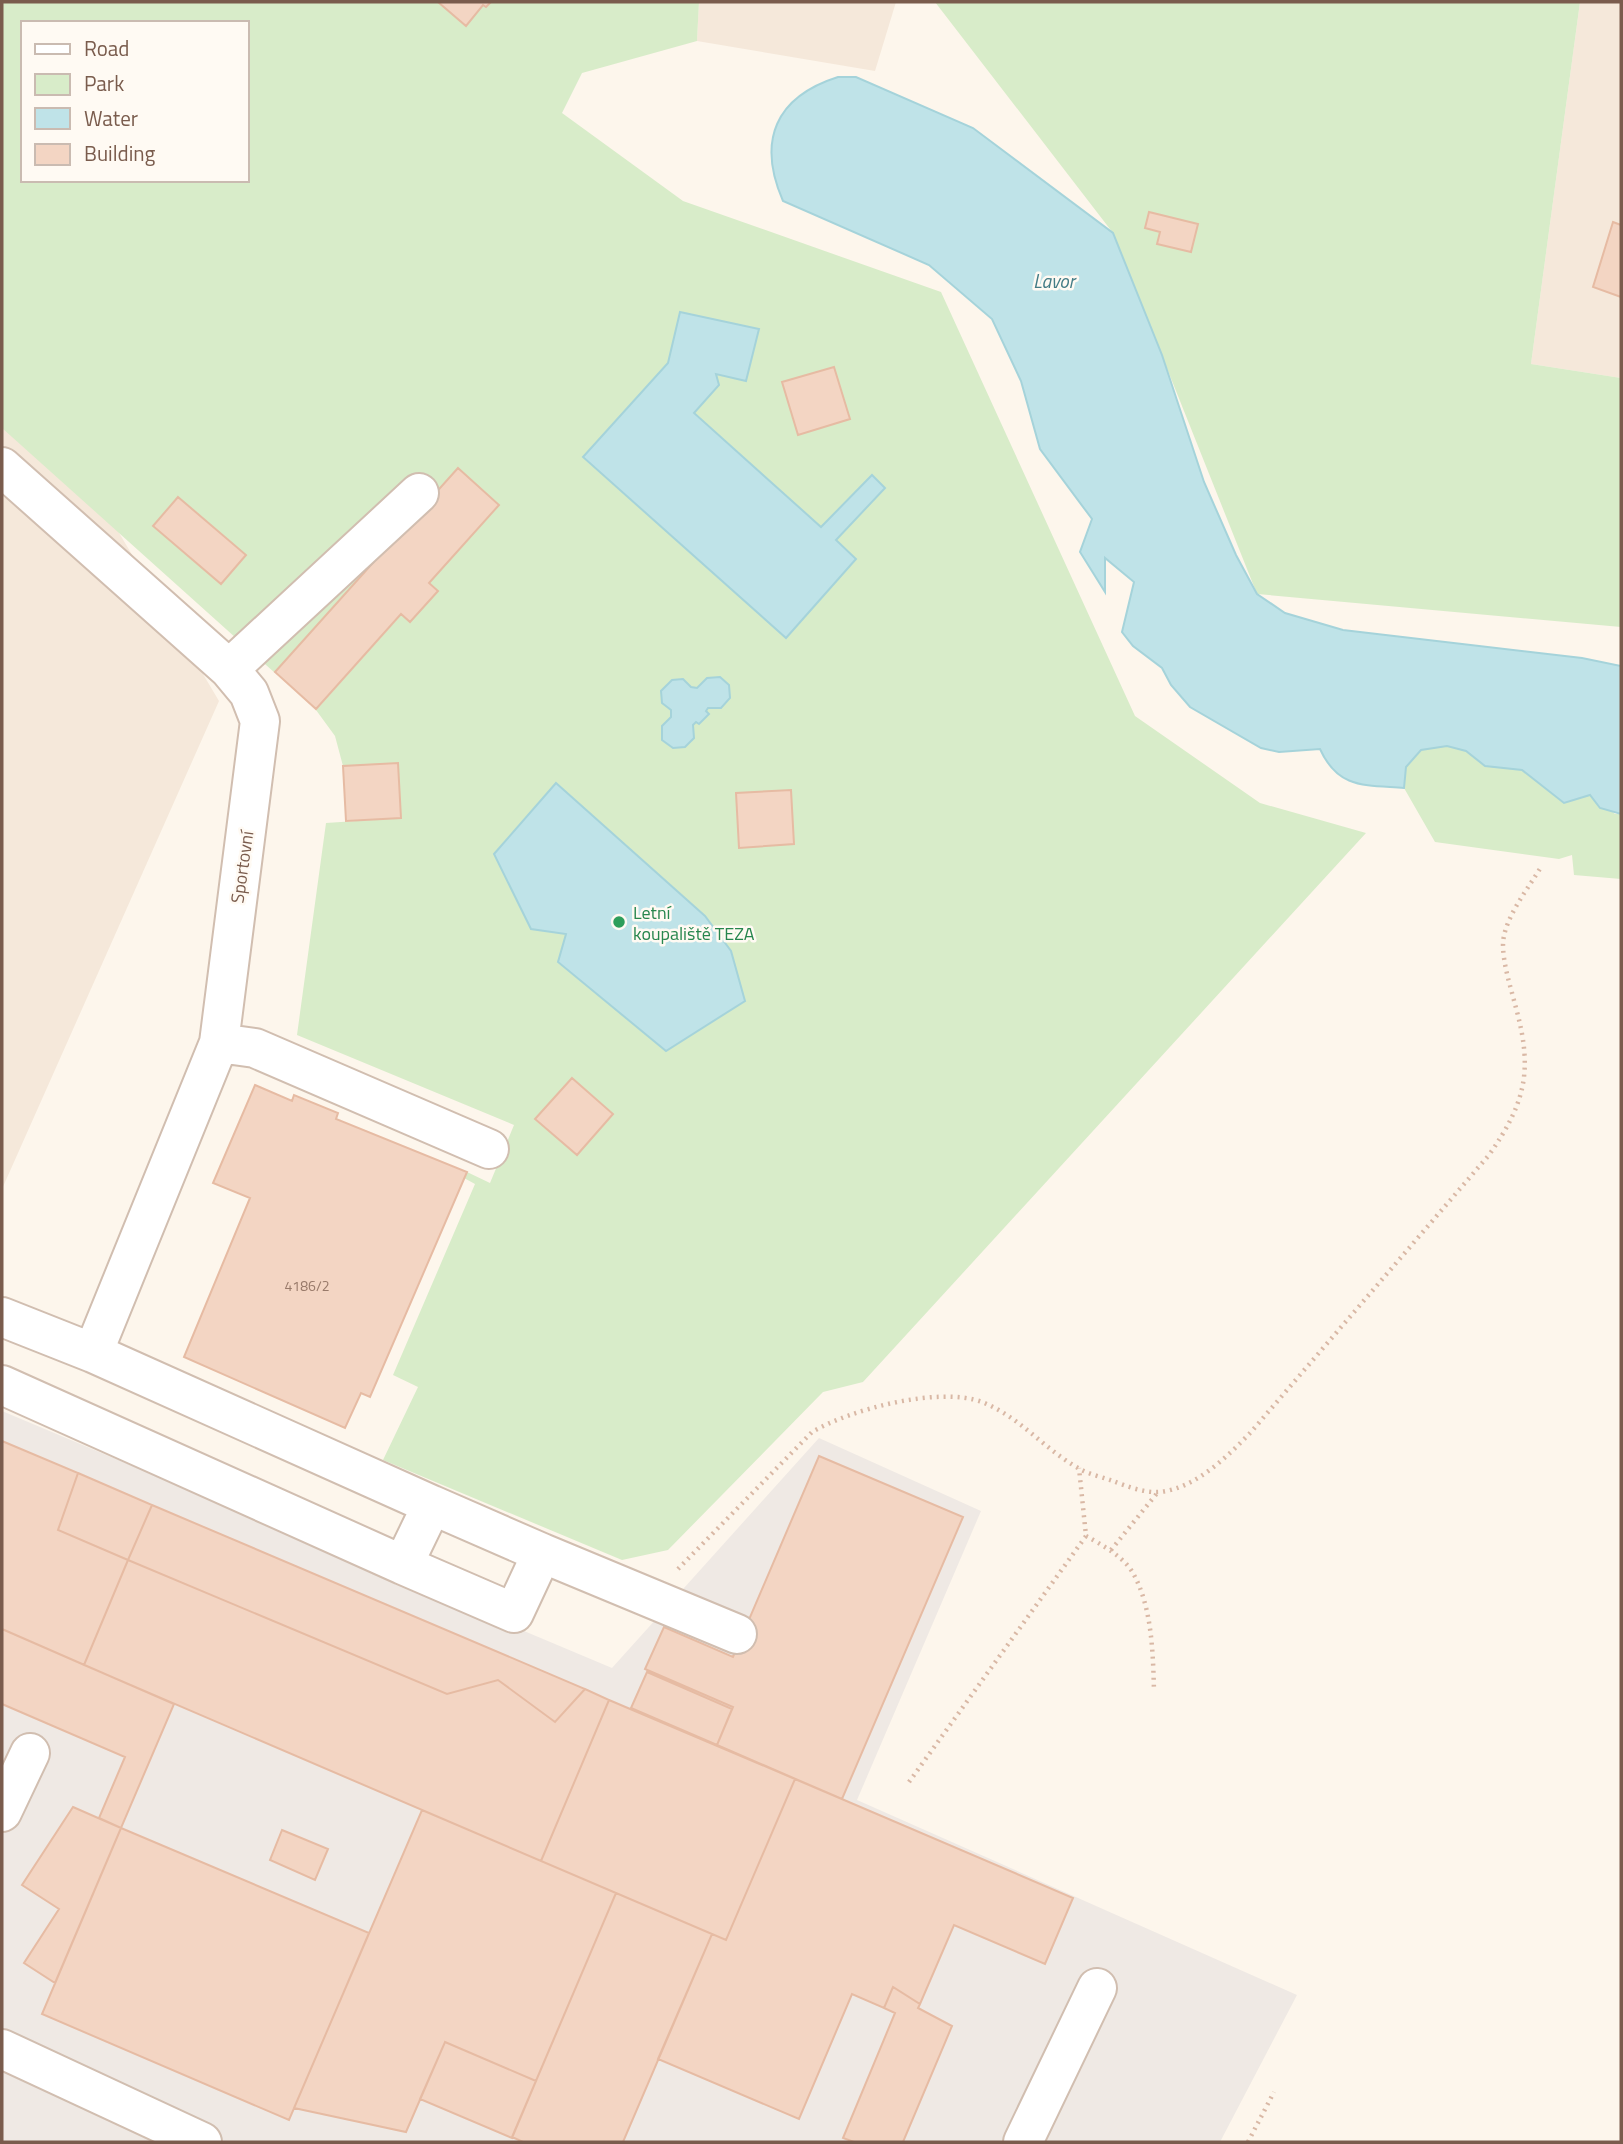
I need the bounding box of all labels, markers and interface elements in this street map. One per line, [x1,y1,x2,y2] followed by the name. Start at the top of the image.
[21,21,248,182] legend
[84,32,129,64] text: Road
[84,67,124,99] text: Park
[84,102,138,134] text: Water
[84,137,156,169] text: Building
[1033,266,1077,295] water label: Lavor
[224,827,261,905] street label: Sportovní
[633,899,755,947] place label: Letní koupaliště TEZA
[611,914,627,930] marker: Letní koupaliště TEZA
[285,1275,329,1296] house number: 4186/2

